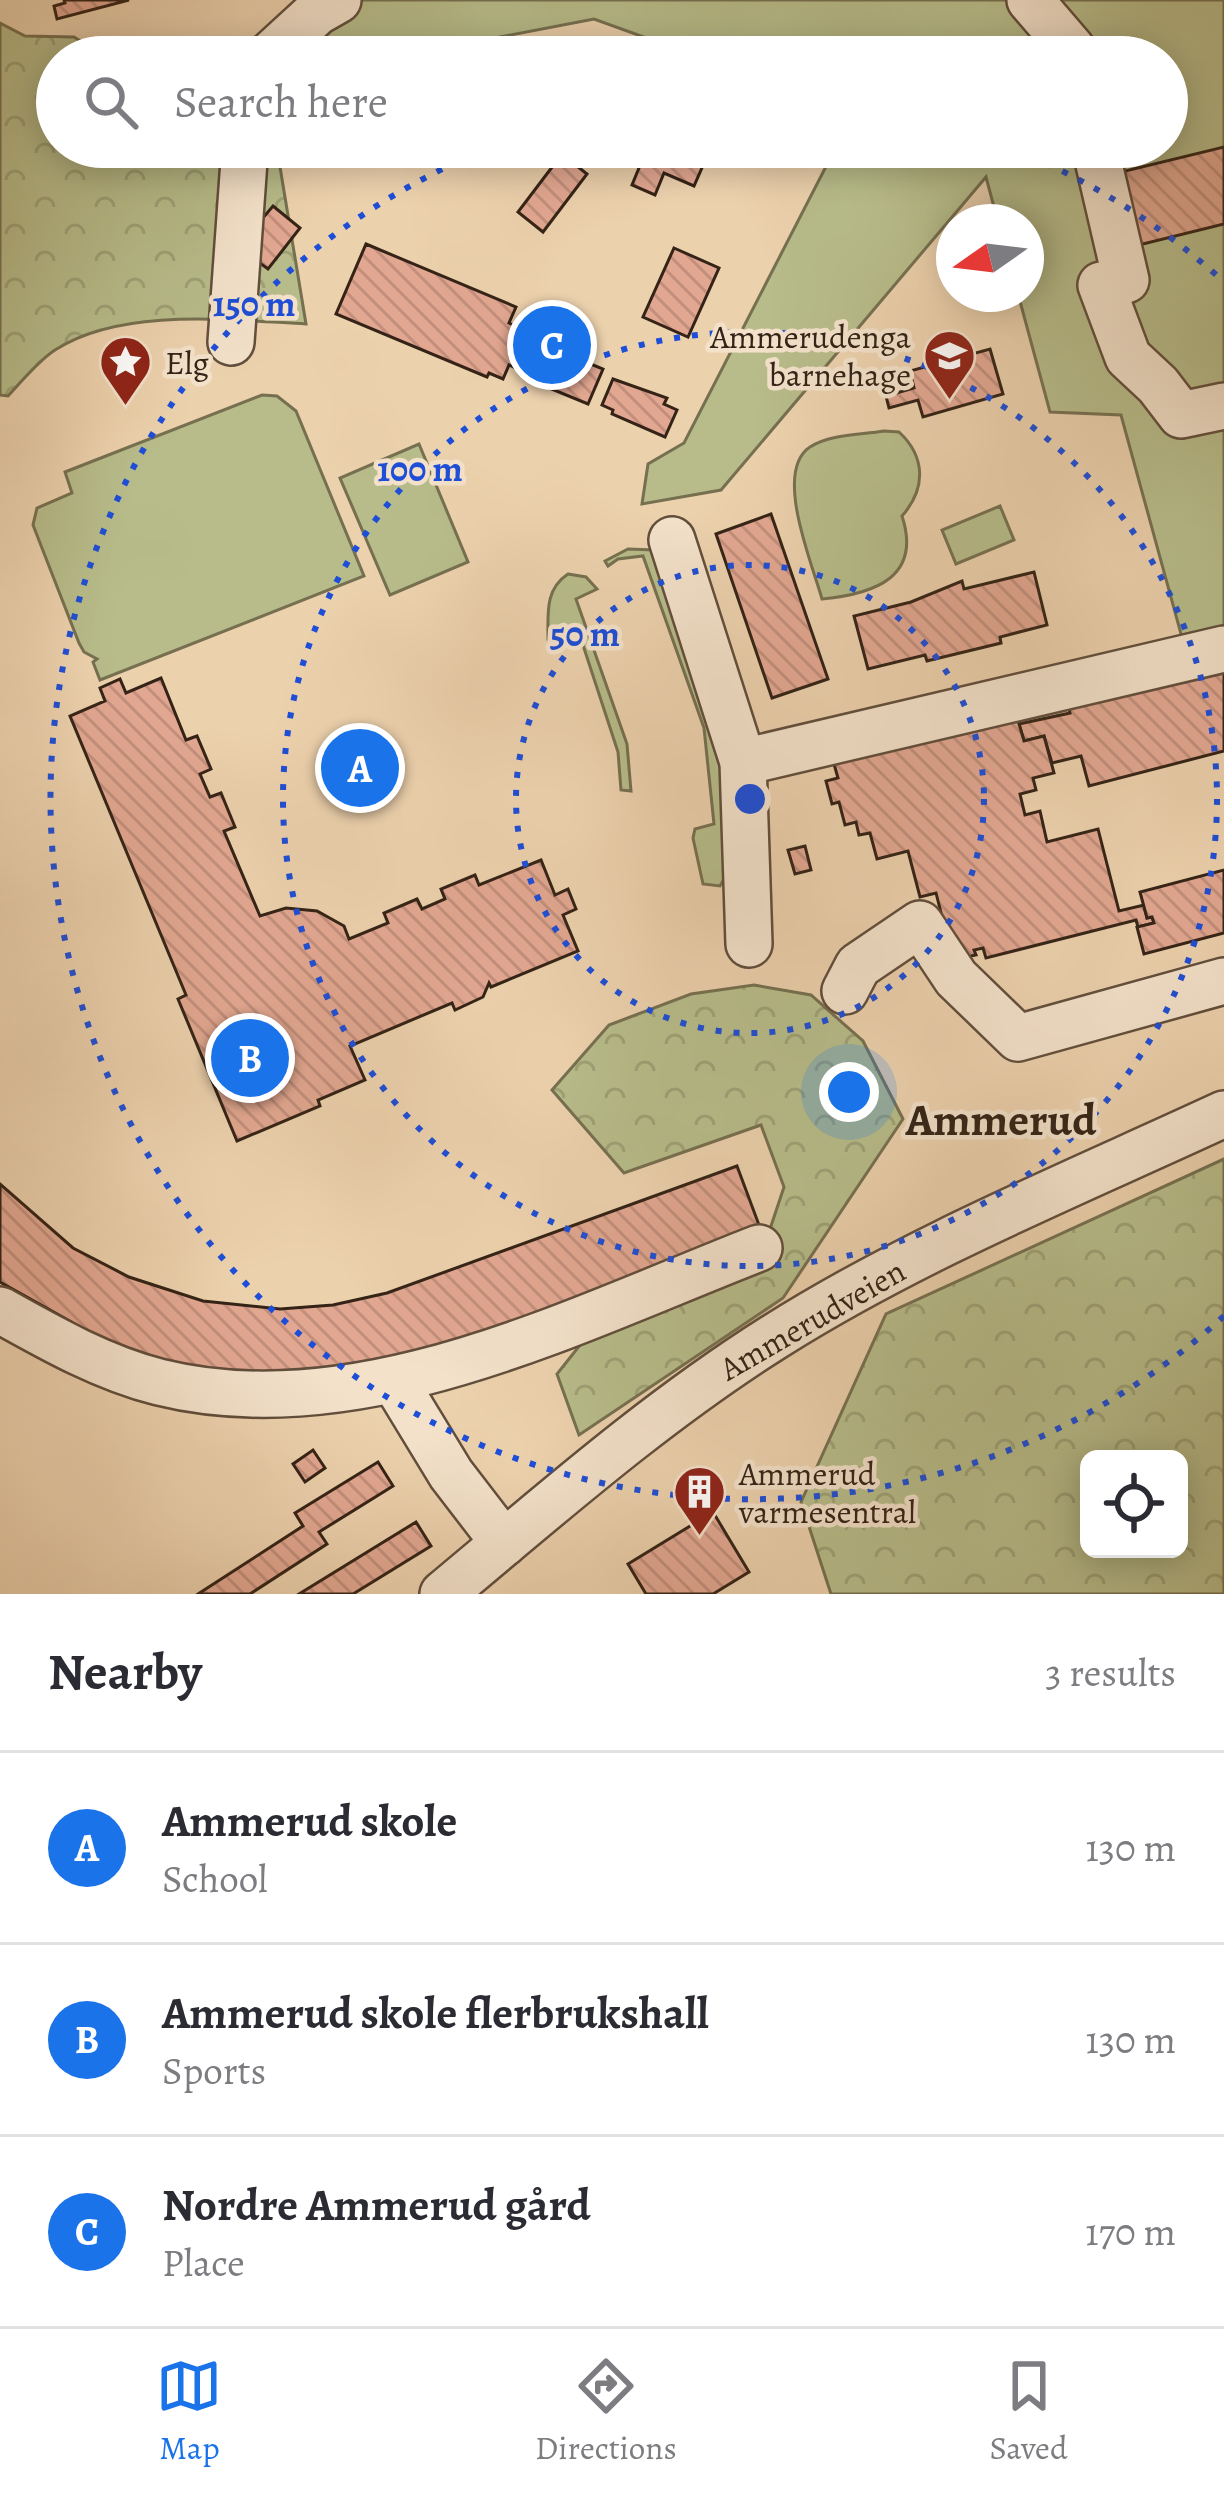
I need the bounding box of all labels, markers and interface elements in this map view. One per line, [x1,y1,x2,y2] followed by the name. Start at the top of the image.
[36,36,1188,168] search box
[78,69,144,135] icon: search
[174,71,388,133] text: Search here
[936,204,1044,312] north arrow
[213,279,295,328] text: 150 m
[513,300,591,390] pin: C
[709,314,912,397] place label: Ammerudenga barnehage
[922,327,978,401] school or university icon: Ammerudenga barnehage
[98,334,154,408] place icon: Elg
[165,340,210,385] place label: Elg
[377,444,463,493] text: 100 m
[550,609,620,658] text: 50 m
[321,723,399,813] pin: A
[729,778,771,820] centre of rings
[211,1013,289,1103] pin: B
[819,1062,879,1122] your location
[905,1089,1097,1151] district label: Ammerud
[710,1248,913,1391] street label: Ammerudveien
[1080,1450,1188,1558] map controls
[1080,1450,1188,1558] button: locate
[738,1451,916,1534] place label: Ammerud varmesentral
[672,1464,728,1538] building icon: Ammerud varmesentral
[48,1637,202,1707] text: Nearby
[1045,1646,1176,1699] text: 3 results
[162,1790,457,1852] text: Ammerud skole
[75,1821,99,1874] text: A
[1085,1821,1176,1874] text: 130 m
[162,1852,268,1905] text: School
[162,1982,709,2044] text: Ammerud skole flerbrukshall
[75,2013,99,2066] text: B
[1085,2013,1176,2066] text: 130 m
[162,2044,266,2097] text: Sports
[162,2174,591,2236] text: Nordre Ammerud gård
[75,2205,99,2258] text: C
[1085,2205,1176,2258] text: 170 m
[162,2236,245,2289] text: Place
[156,2353,222,2470] tab: Map
[535,2353,677,2470] tab: Directions
[989,2353,1068,2470] tab: Saved

